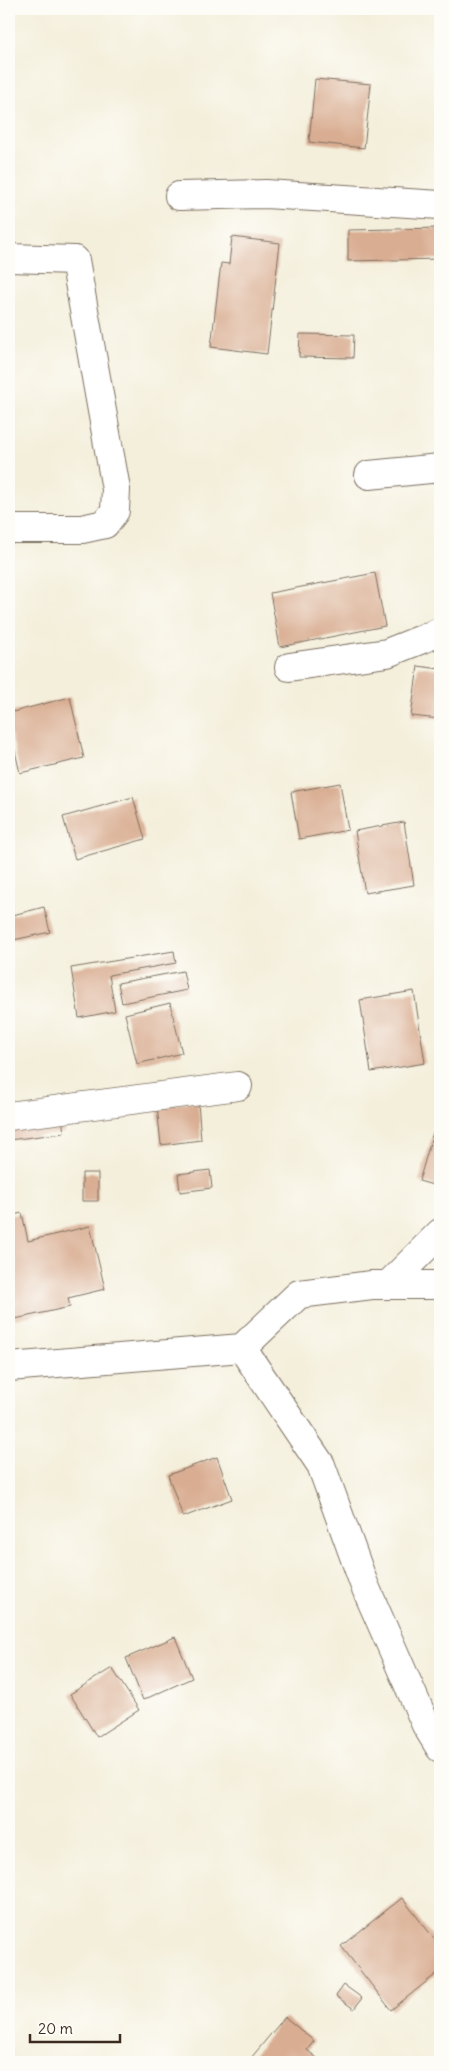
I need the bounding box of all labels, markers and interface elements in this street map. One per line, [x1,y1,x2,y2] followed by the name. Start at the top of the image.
[30,2011,120,2043] scale bar
[38,2019,73,2038] text: 20 m

